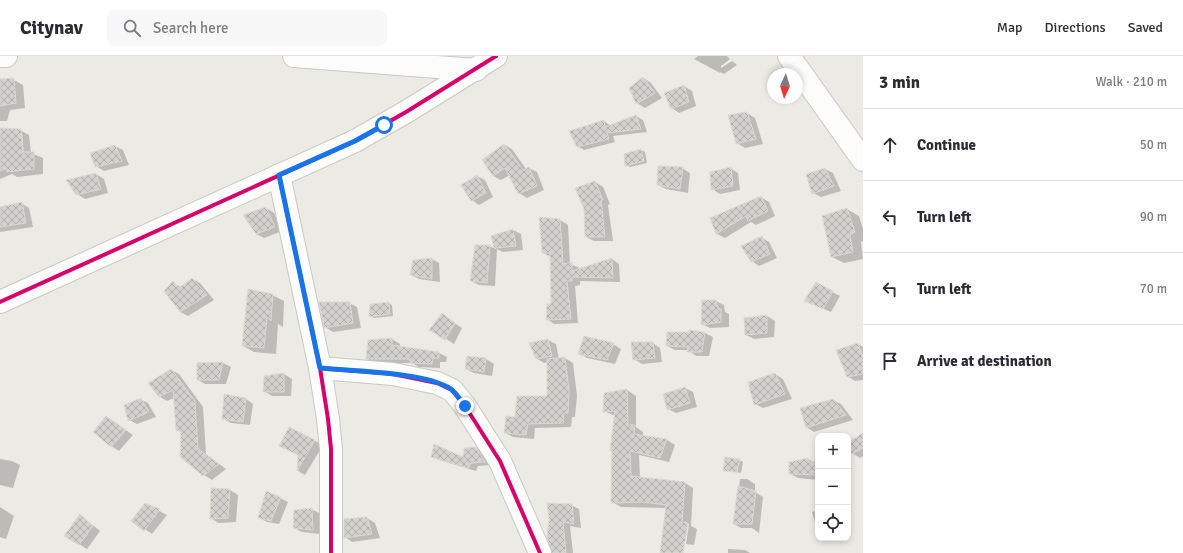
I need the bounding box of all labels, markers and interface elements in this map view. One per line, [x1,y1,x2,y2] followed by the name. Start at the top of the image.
[107,10,387,46] search box
[20,16,83,40] text: Citynav
[121,17,143,39] icon: search
[153,19,229,37] text: Search here
[997,19,1023,36] text: Map
[1045,19,1106,36] text: Directions
[1128,19,1163,36] text: Saved
[767,68,803,104] north arrow
[879,72,920,93] text: 3 min
[1096,74,1167,90] text: Walk · 210 m
[375,116,393,134] route start
[879,134,901,156] icon: ahead
[917,136,976,154] text: Continue
[1140,137,1167,153] text: 50 m
[879,206,901,228] icon: left
[917,208,971,226] text: Turn left
[1140,209,1167,225] text: 90 m
[879,278,901,300] icon: left
[917,280,971,298] text: Turn left
[1140,281,1167,297] text: 70 m
[879,350,901,372] icon: arrive
[917,352,1052,370] text: Arrive at destination
[456,397,474,415] route end
[815,433,851,541] map controls
[815,433,851,469] button: +
[815,469,851,505] button: −
[815,505,851,541] button: locate

